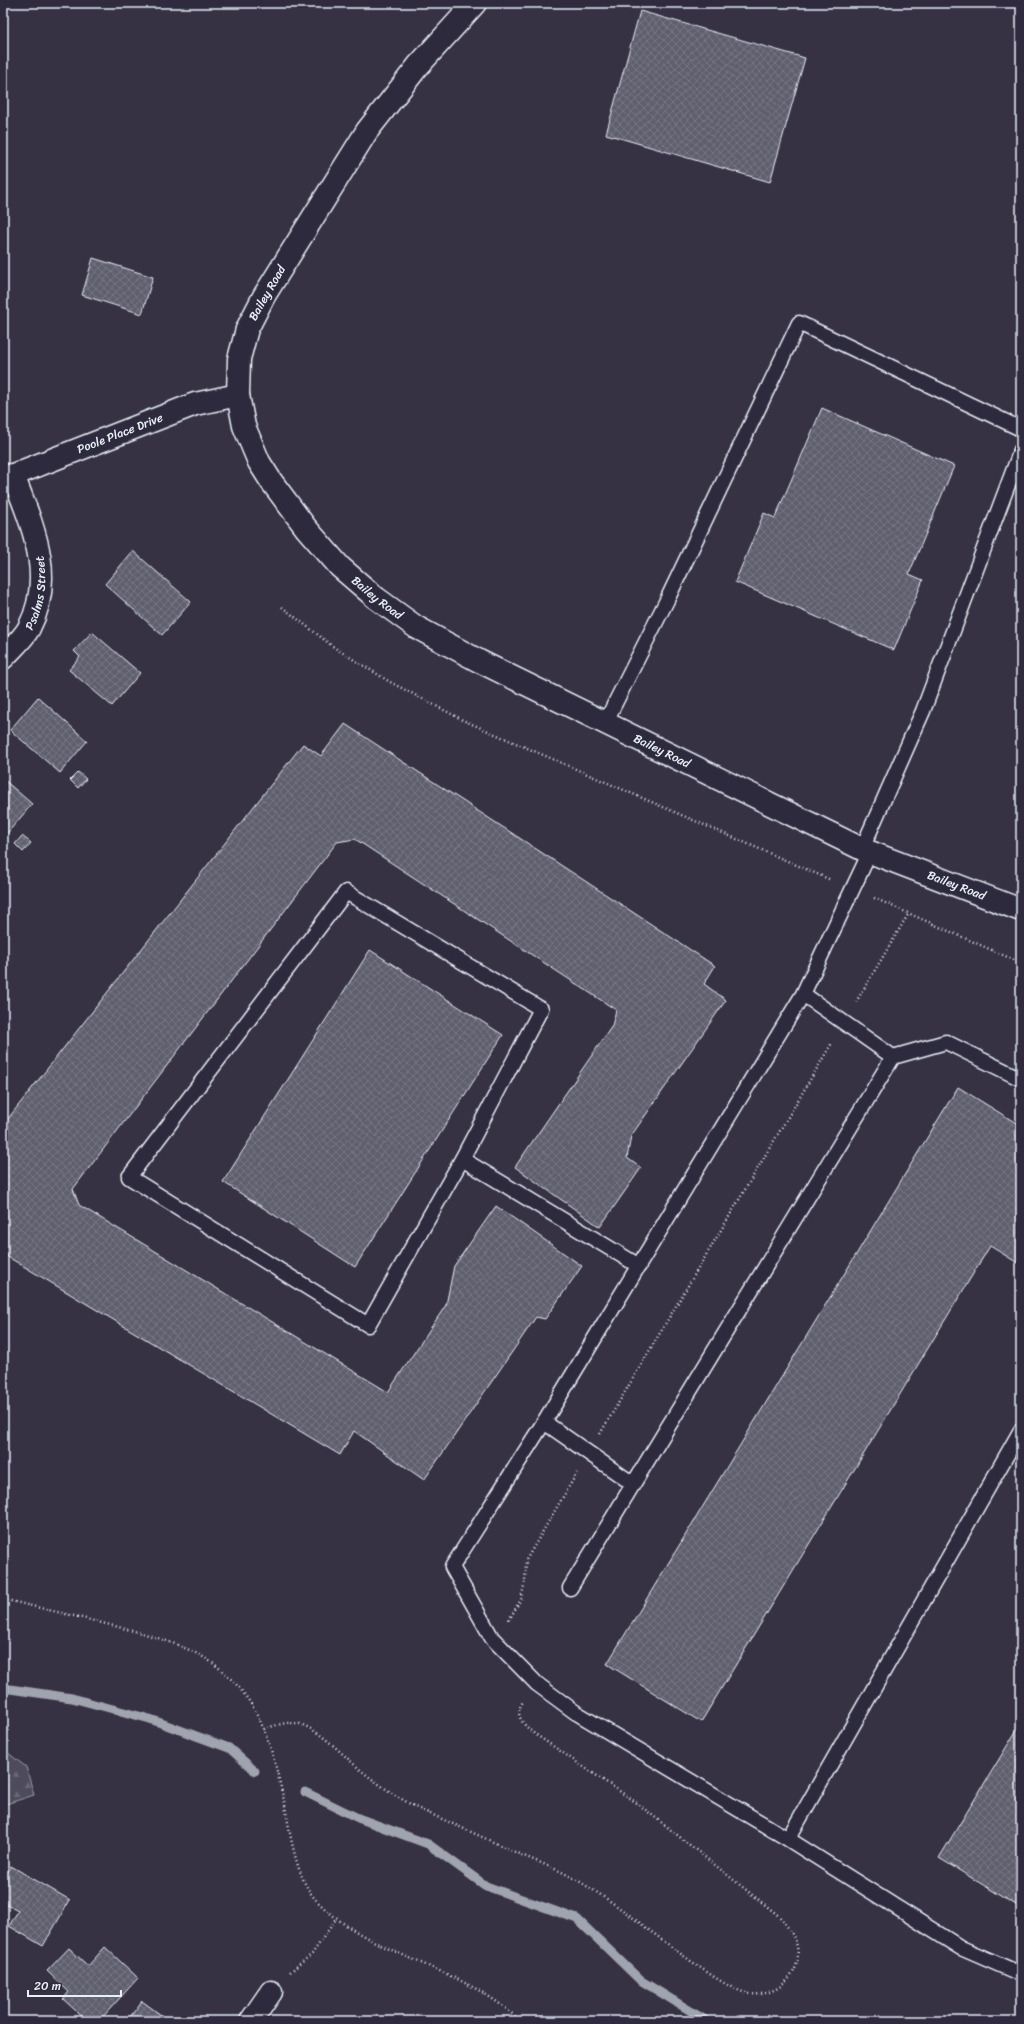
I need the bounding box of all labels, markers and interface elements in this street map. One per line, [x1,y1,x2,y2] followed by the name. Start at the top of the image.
[242,260,292,325] street label: Bailey Road
[74,407,166,460] street label: Poole Place Drive
[19,555,52,634] street label: Psalms Street
[346,570,408,626] street label: Bailey Road
[630,727,695,774] street label: Bailey Road
[924,864,990,907] street label: Bailey Road
[28,1972,121,1998] scale bar
[34,1975,61,1997] text: 20 m

